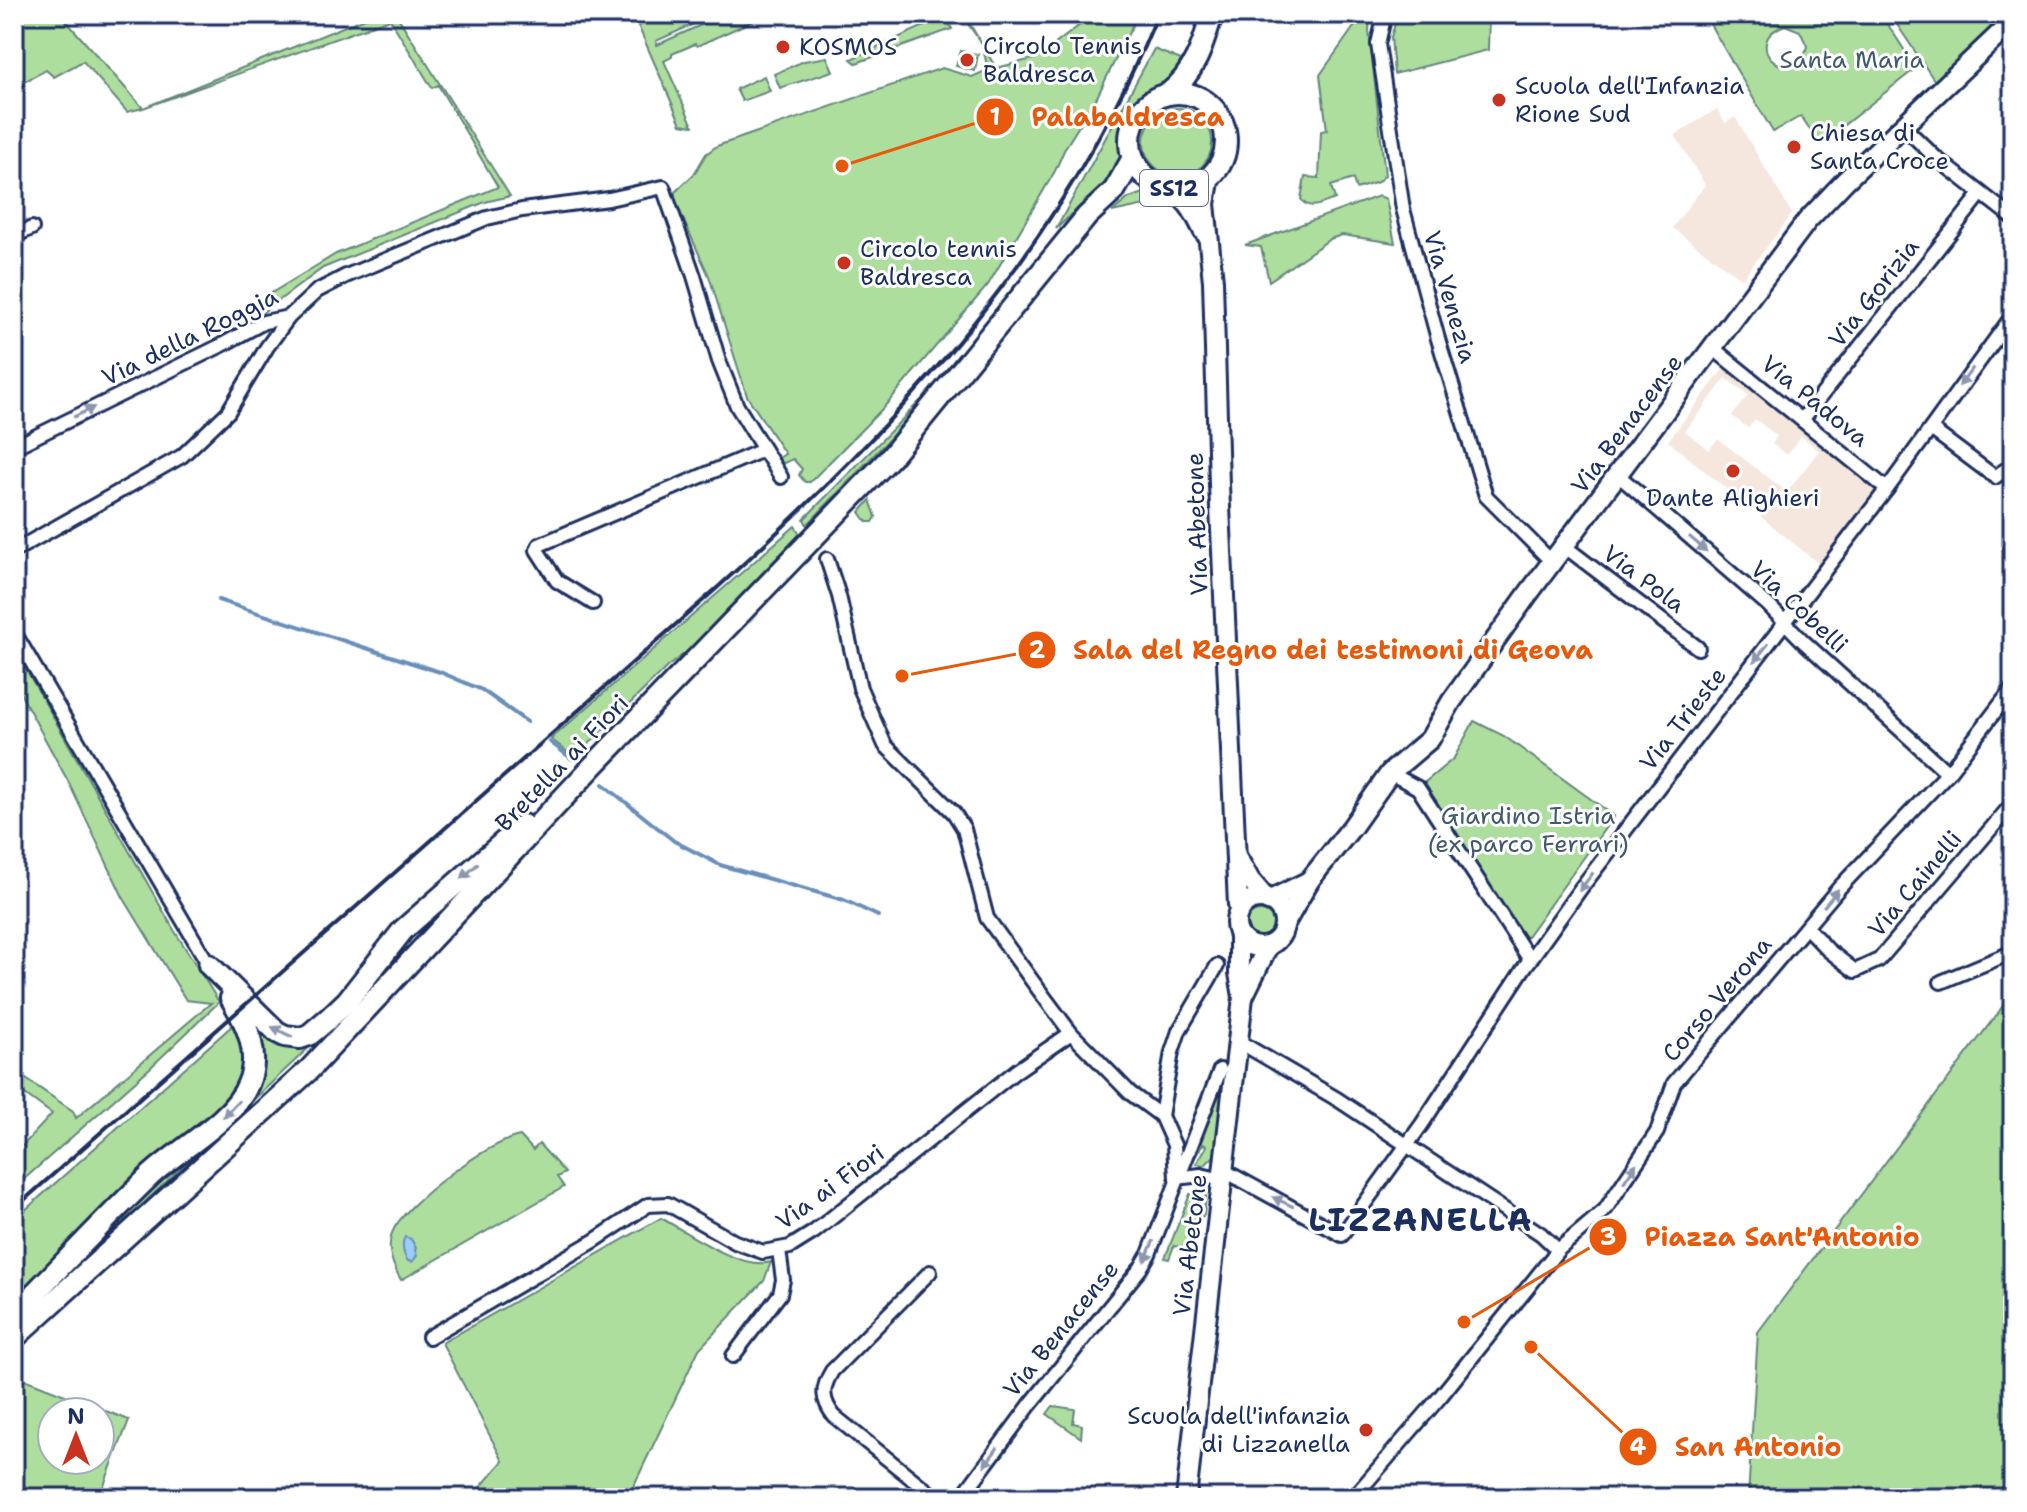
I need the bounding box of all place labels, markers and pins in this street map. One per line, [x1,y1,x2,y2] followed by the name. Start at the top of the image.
[983,30,1142,90] place label: Circolo Tennis Baldresca
[799,31,897,63] place label: KOSMOS
[774,38,792,56] marker: KOSMOS
[958,51,976,69] marker: Circolo Tennis Baldresca
[1515,70,1744,130] place label: Scuola dell'Infanzia Rione Sud
[1490,91,1508,109] marker: Scuola dell'Infanzia Rione Sud
[975,92,1240,142] callout: Palabaldresca
[1810,117,1949,177] place label: Chiesa di Santa Croce
[1785,138,1803,156] marker: Chiesa di Santa Croce
[860,233,1017,293] place label: Circolo tennis Baldresca
[835,254,853,272] marker: Circolo tennis Baldresca
[1724,462,1742,480] marker: Dante Alighieri
[1646,482,1820,514] place label: Dante Alighieri
[1017,625,1609,675] callout: Sala del Regno dei testimoni di Geova
[1588,1212,1935,1262] callout: Piazza Sant'Antonio
[1127,1400,1350,1460] place label: Scuola dell'infanzia di Lizzanella
[1357,1421,1375,1439] marker: Scuola dell'infanzia di Lizzanella
[1618,1422,1857,1472] callout: San Antonio

